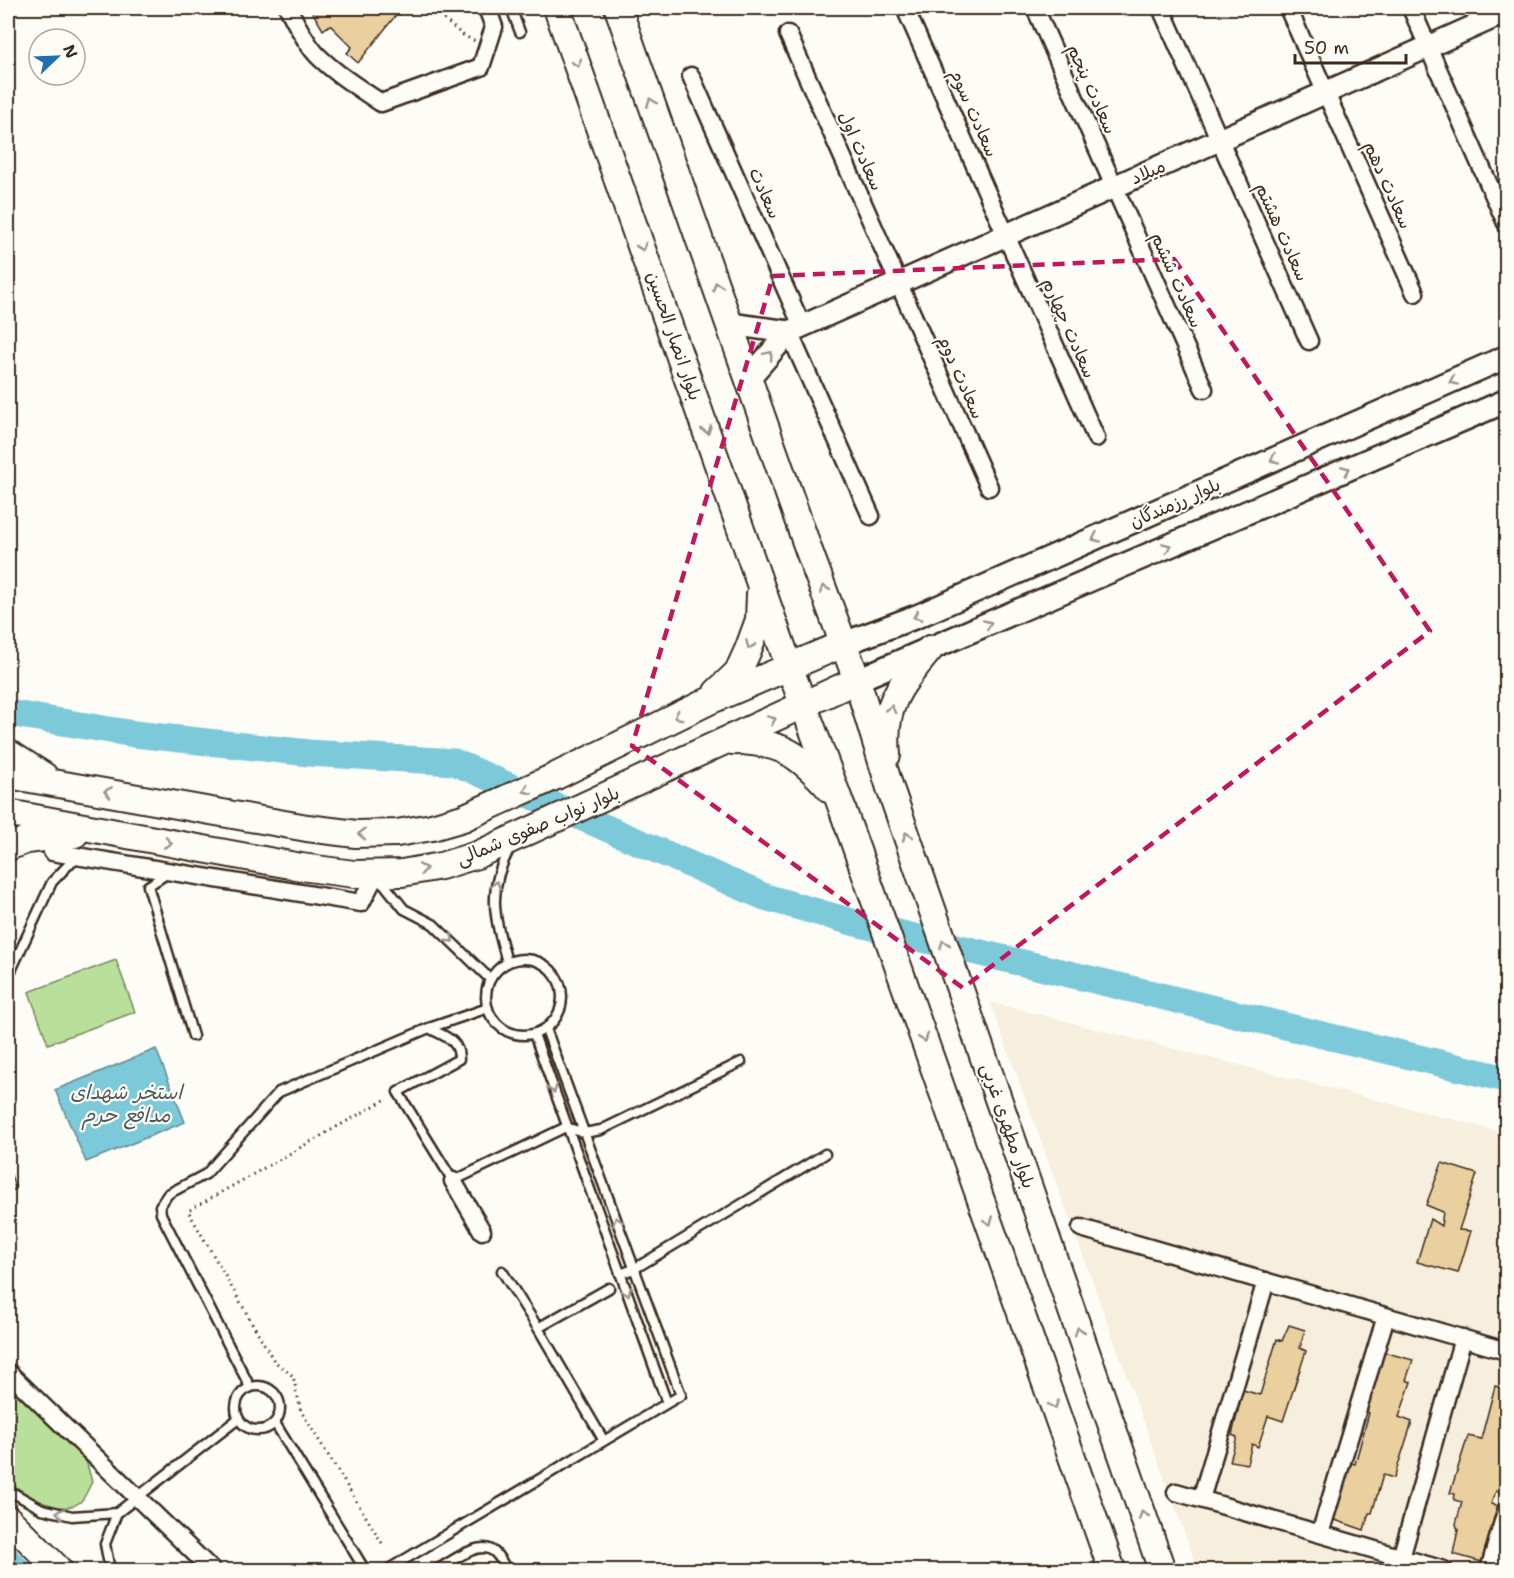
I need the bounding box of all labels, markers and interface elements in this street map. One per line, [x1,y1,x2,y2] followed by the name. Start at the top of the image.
[27,27,87,87] north arrow
[1295,27,1406,65] scale bar
[1304,36,1349,60] text: 50 m
[1060,40,1122,139] street label: سعادت پنجم
[58,41,82,61] text: N
[569,57,582,68] one-way arrow
[942,65,1004,162] street label: سعادت سوم
[646,98,659,108] one-way arrow
[833,108,889,194] street label: سعادت اول
[1356,137,1418,234] street label: سعادت دهم
[1127,154,1169,190] street label: میلاد
[743,164,787,222] street label: سعادت
[1248,179,1314,286] street label: سعادت هشتم
[1143,228,1209,332] street label: سعادت ششم
[634,241,647,251] one-way arrow
[641,268,707,404] street label: بلوار انصار الحسین
[1034,274,1102,383] street label: سعادت چهارم
[711,281,724,292] one-way arrow
[930,331,990,423] street label: سعادت دوم
[762,351,773,362] one-way arrow
[1448,374,1459,386] one-way arrow
[699,424,712,435] one-way arrow
[1270,452,1281,464] one-way arrow
[1340,465,1351,477] one-way arrow
[1126,472,1224,534] street label: بلوار رزمندگان
[1091,531,1102,543] one-way arrow
[1161,542,1172,554] one-way arrow
[818,584,831,595] one-way arrow
[913,609,924,621] one-way arrow
[981,619,992,631] one-way arrow
[745,639,757,650] one-way arrow
[884,704,896,715] one-way arrow
[674,709,684,720] one-way arrow
[765,716,776,728] one-way arrow
[453,781,623,871] street label: بلوار نواب صفوی شمالی
[522,782,533,794] one-way arrow
[103,786,113,799] one-way arrow
[358,828,367,840] one-way arrow
[901,831,914,842] one-way arrow
[163,836,173,849] one-way arrow
[418,863,428,876] one-way arrow
[489,880,502,890] one-way arrow
[443,932,453,943] one-way arrow
[939,939,952,950] one-way arrow
[916,1032,929,1043] one-way arrow
[975,1060,1041,1192] street label: بلوار مطهری غربی
[70,1079,185,1131] water label: استخر شهدای مدافع حرم
[545,1083,558,1094] one-way arrow
[981,1216,994,1226] one-way arrow
[612,1217,624,1228] one-way arrow
[620,1286,632,1297] one-way arrow
[1073,1326,1086,1337] one-way arrow
[1046,1399,1059,1410] one-way arrow
[55,1508,65,1521] one-way arrow
[1137,1510,1150,1521] one-way arrow

